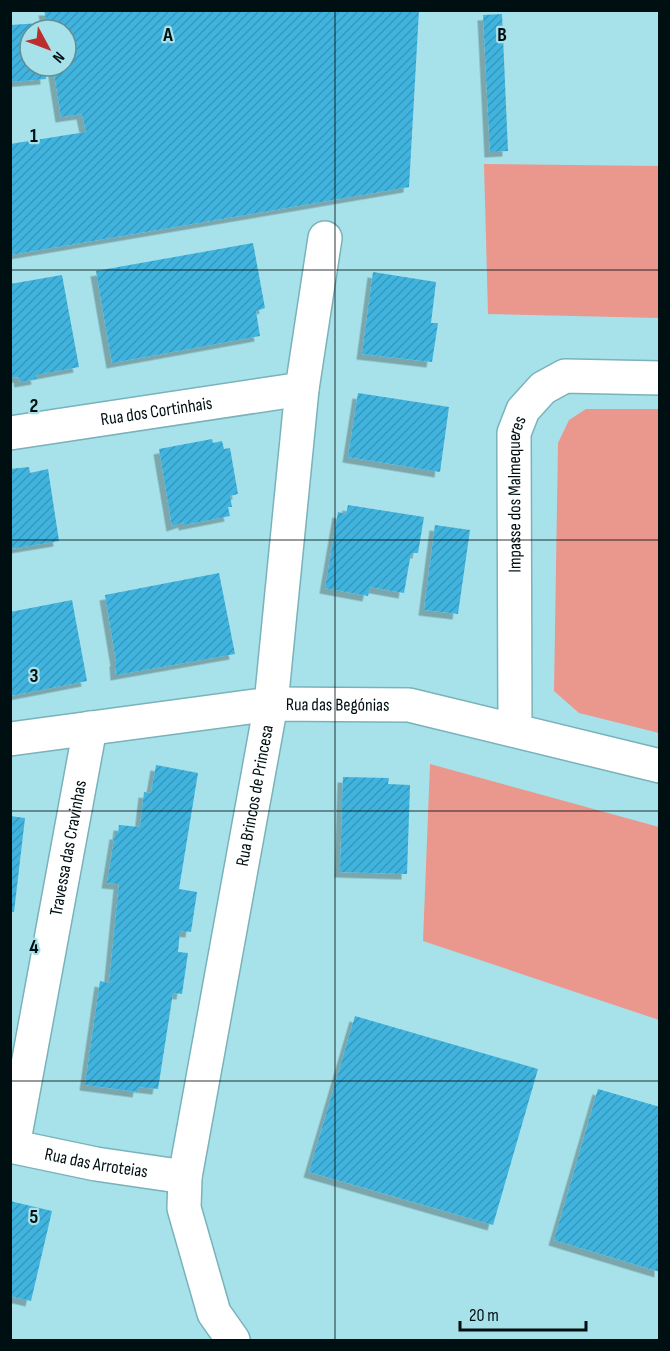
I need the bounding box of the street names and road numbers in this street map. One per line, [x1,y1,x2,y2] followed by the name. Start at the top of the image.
[99,392,214,430] street label: Rua dos Cortinhais
[504,413,530,573] street label: Impasse dos Malmequeres
[286,694,390,715] street label: Rua das Begónias
[231,723,278,868] street label: Rua Brincos de Princesa
[45,778,91,918] street label: Travessa das Cravinhas
[43,1143,149,1182] street label: Rua das Arroteias

